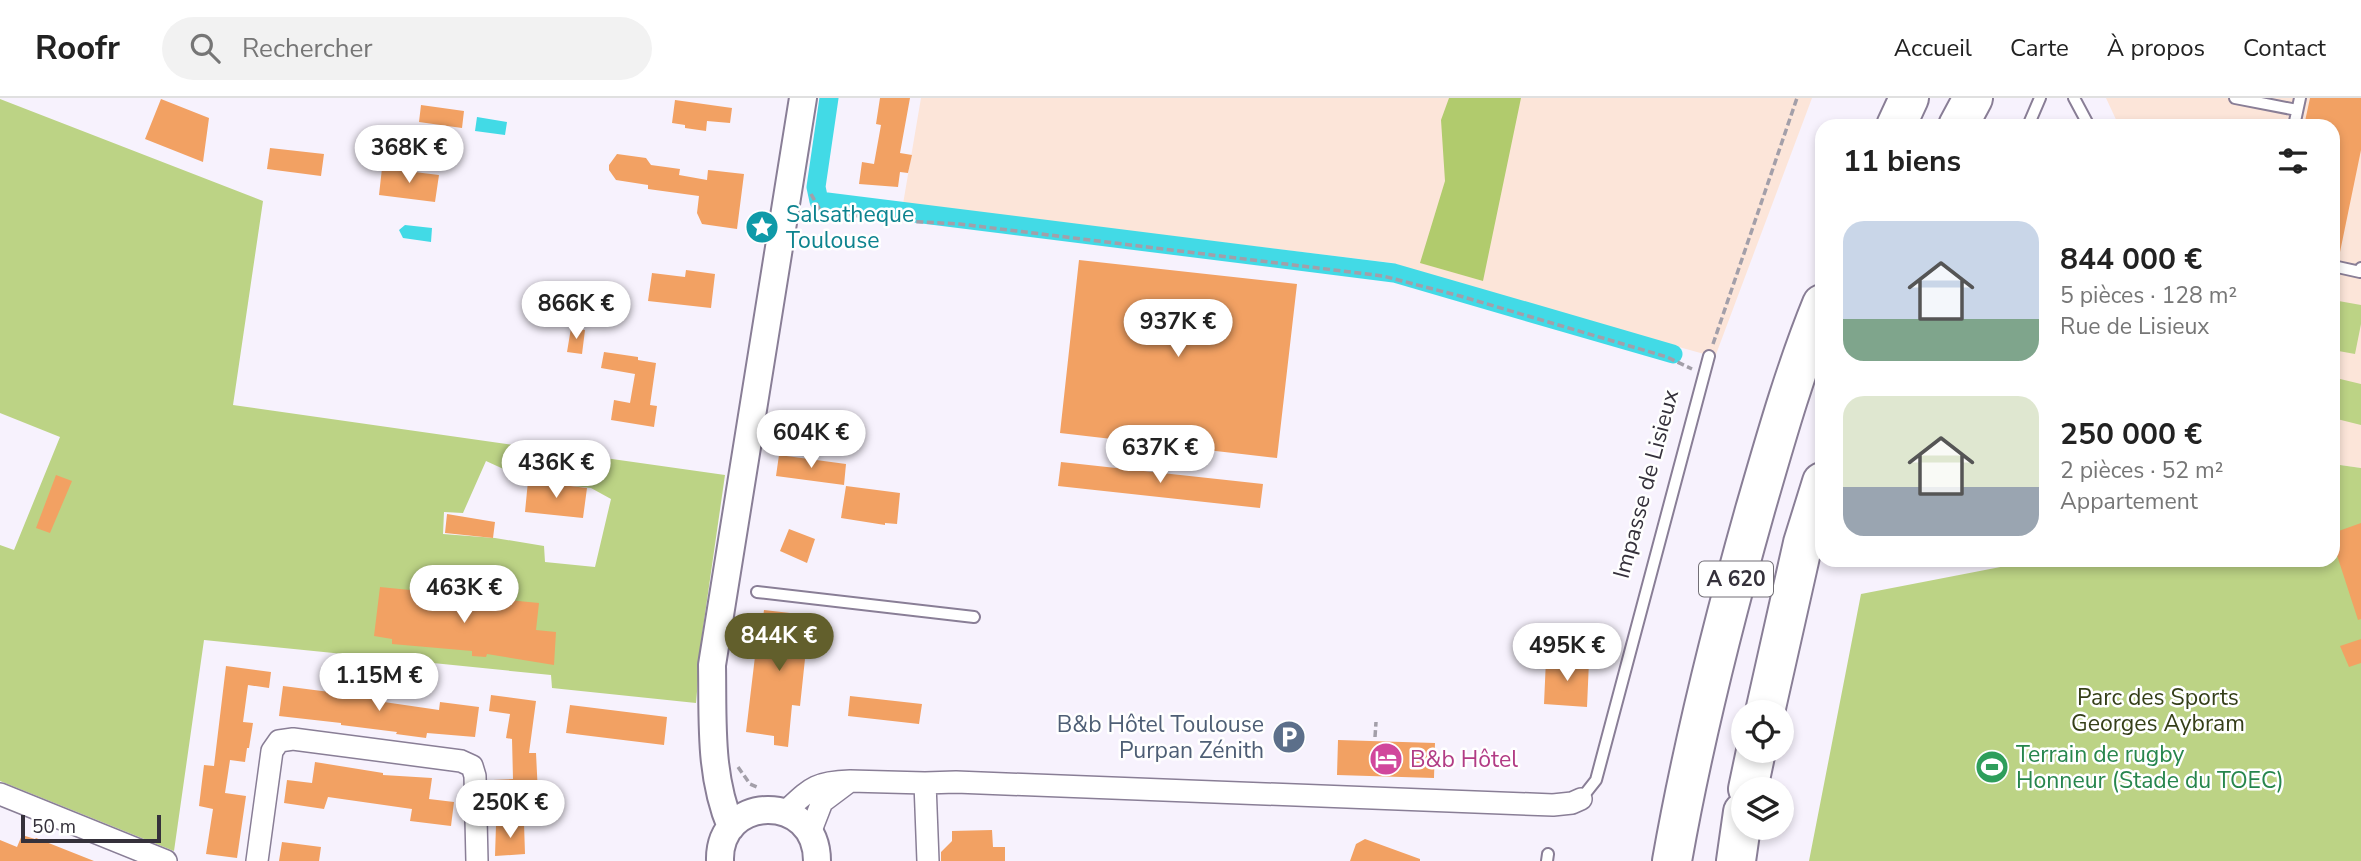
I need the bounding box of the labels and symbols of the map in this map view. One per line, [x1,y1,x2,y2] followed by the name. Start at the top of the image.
[352,126,466,185] pin: 368K €
[786,199,914,256] place label: Salsatheque Toulouse
[743,208,781,246] place icon: Salsatheque Toulouse
[519,282,633,341] pin: 866K €
[1121,300,1235,359] pin: 937K €
[1606,386,1686,582] street label: Impasse de Lisieux
[754,410,868,470] pin: 604K €
[1103,426,1217,485] pin: 637K €
[499,440,613,500] pin: 436K €
[1699,561,1773,596] road number: A 620
[407,566,521,625] pin: 463K €
[722,614,836,673] pin: 844K €
[1510,624,1624,683] pin: 495K €
[314,654,444,713] pin: 1.15M €
[2071,682,2245,739] park label: Parc des Sports Georges Aybram
[1057,709,1264,766] place label: B&b Hôtel Toulouse Purpan Zénith
[1270,718,1308,756] parking icon: B&b Hôtel Toulouse Purpan Zénith
[2016,739,2284,796] place label: Terrain de rugby Honneur (Stade du TOEC)
[1367,740,1405,778] hotel icon: B&b Hôtel
[1410,744,1518,775] place label: B&b Hôtel
[1973,748,2011,786] sports icon: Terrain de rugby Honneur (Stade du TOEC)
[453,780,567,840] pin: 250K €
[21,812,161,844] scale bar

